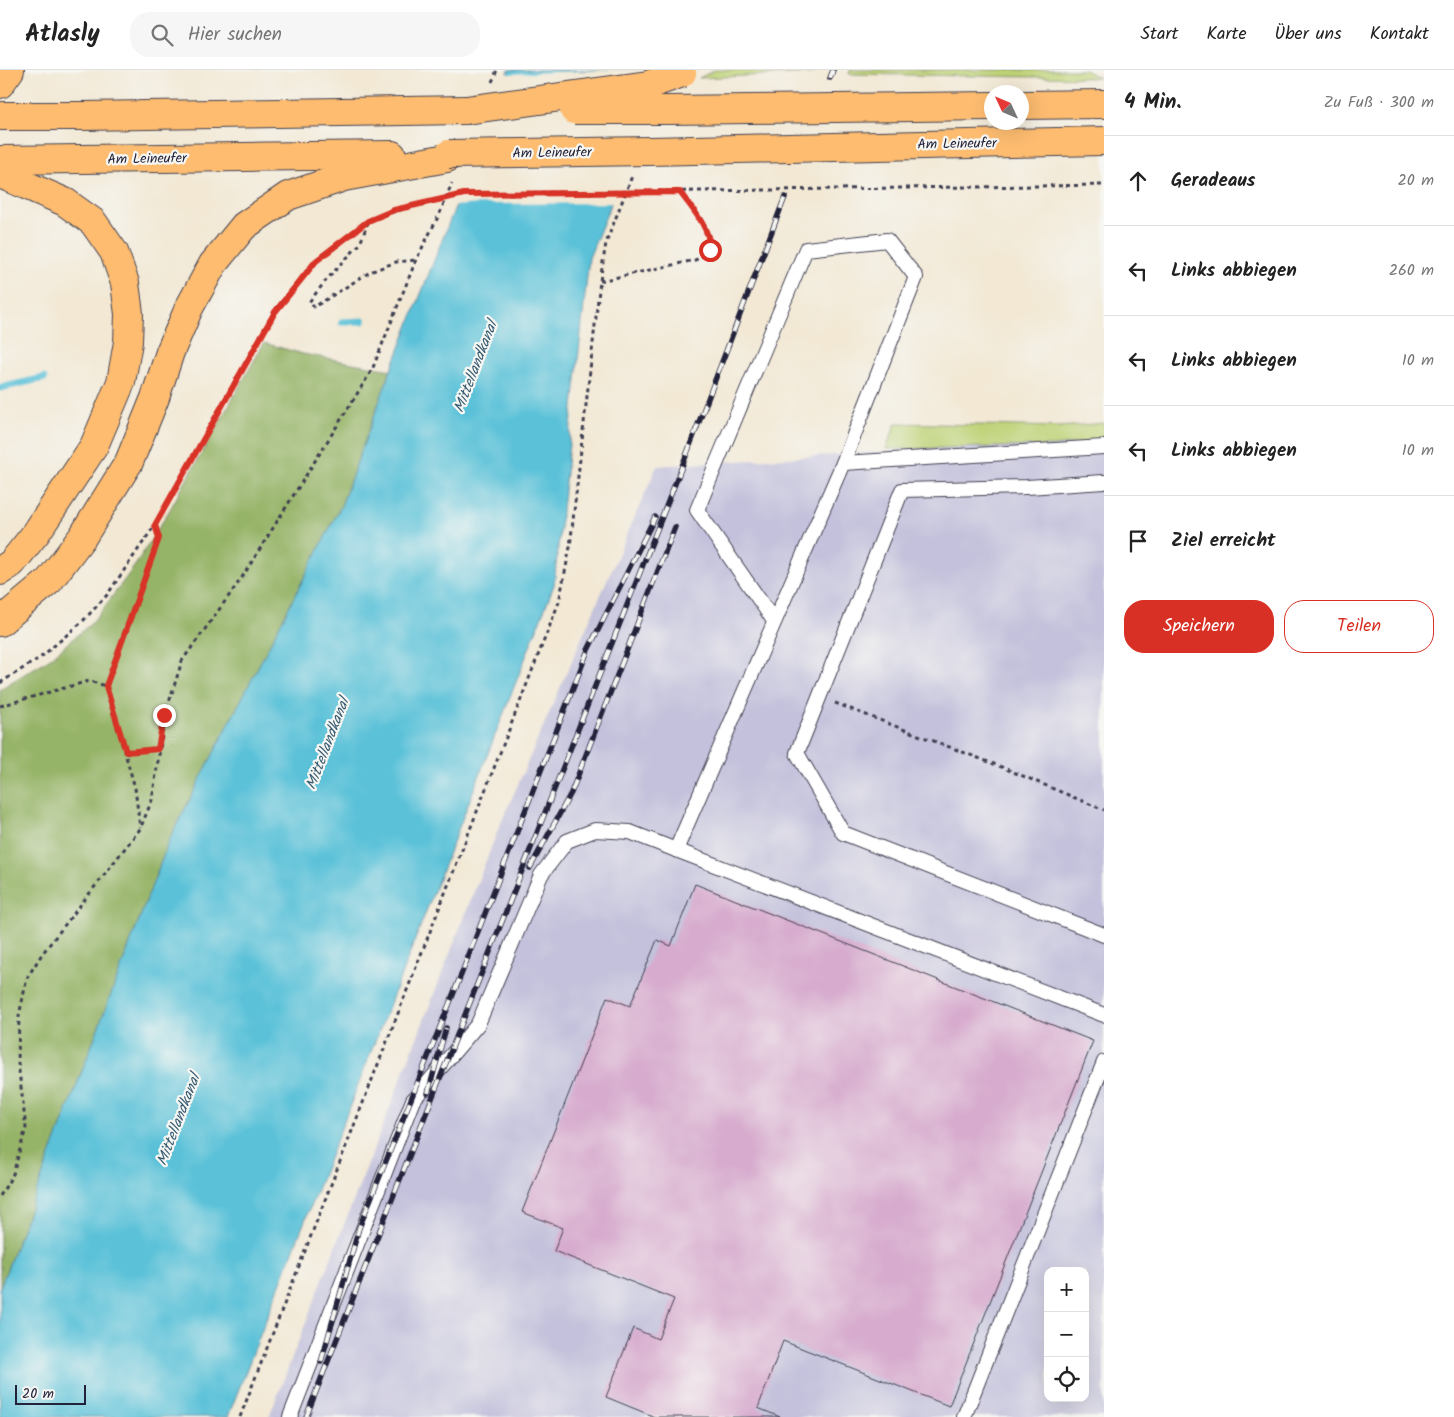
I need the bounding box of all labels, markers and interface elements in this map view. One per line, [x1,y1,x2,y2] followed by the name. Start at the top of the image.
[130,12,480,57] search box
[25,15,100,54] text: Atlasly
[188,20,282,50] text: Hier suchen
[1140,20,1178,49] text: Start
[1206,20,1246,49] text: Karte
[1274,20,1342,49] text: Über uns
[1370,20,1429,49] text: Kontakt
[148,21,176,49] icon: search
[984,85,1029,130] north arrow
[1124,86,1181,119] text: 4 Min.
[1324,90,1434,115] text: Zu Fuß · 300 m
[917,132,998,156] street label: Am Leineufer
[512,141,593,165] street label: Am Leineufer
[107,147,188,171] street label: Am Leineufer
[1171,166,1256,196] text: Geradeaus
[1124,167,1152,195] icon: ahead
[1398,168,1434,193] text: 20 m
[699,239,722,262] route start
[1171,256,1297,286] text: Links abbiegen
[1124,257,1152,285] icon: left
[1389,258,1434,283] text: 260 m
[448,315,506,416] water label: Mittellandkanal
[1171,346,1297,376] text: Links abbiegen
[1124,347,1152,375] icon: left
[1402,348,1434,373] text: 10 m
[1171,436,1297,466] text: Links abbiegen
[1124,437,1152,465] icon: left
[1402,438,1434,463] text: 10 m
[1171,526,1276,556] text: Ziel erreicht
[1124,527,1152,555] icon: arrive
[1124,600,1274,653] button: Speichern
[1284,600,1434,653] button: Teilen
[300,692,358,793] water label: Mittellandkanal
[153,704,176,727] route end
[151,1068,209,1169] water label: Mittellandkanal
[1044,1267,1089,1402] map controls
[1044,1267,1089,1312] button: +
[1044,1312,1089,1357] button: −
[1044,1357,1089,1402] button: locate
[15,1382,86,1405] scale bar
[22,1383,54,1405] text: 20 m

